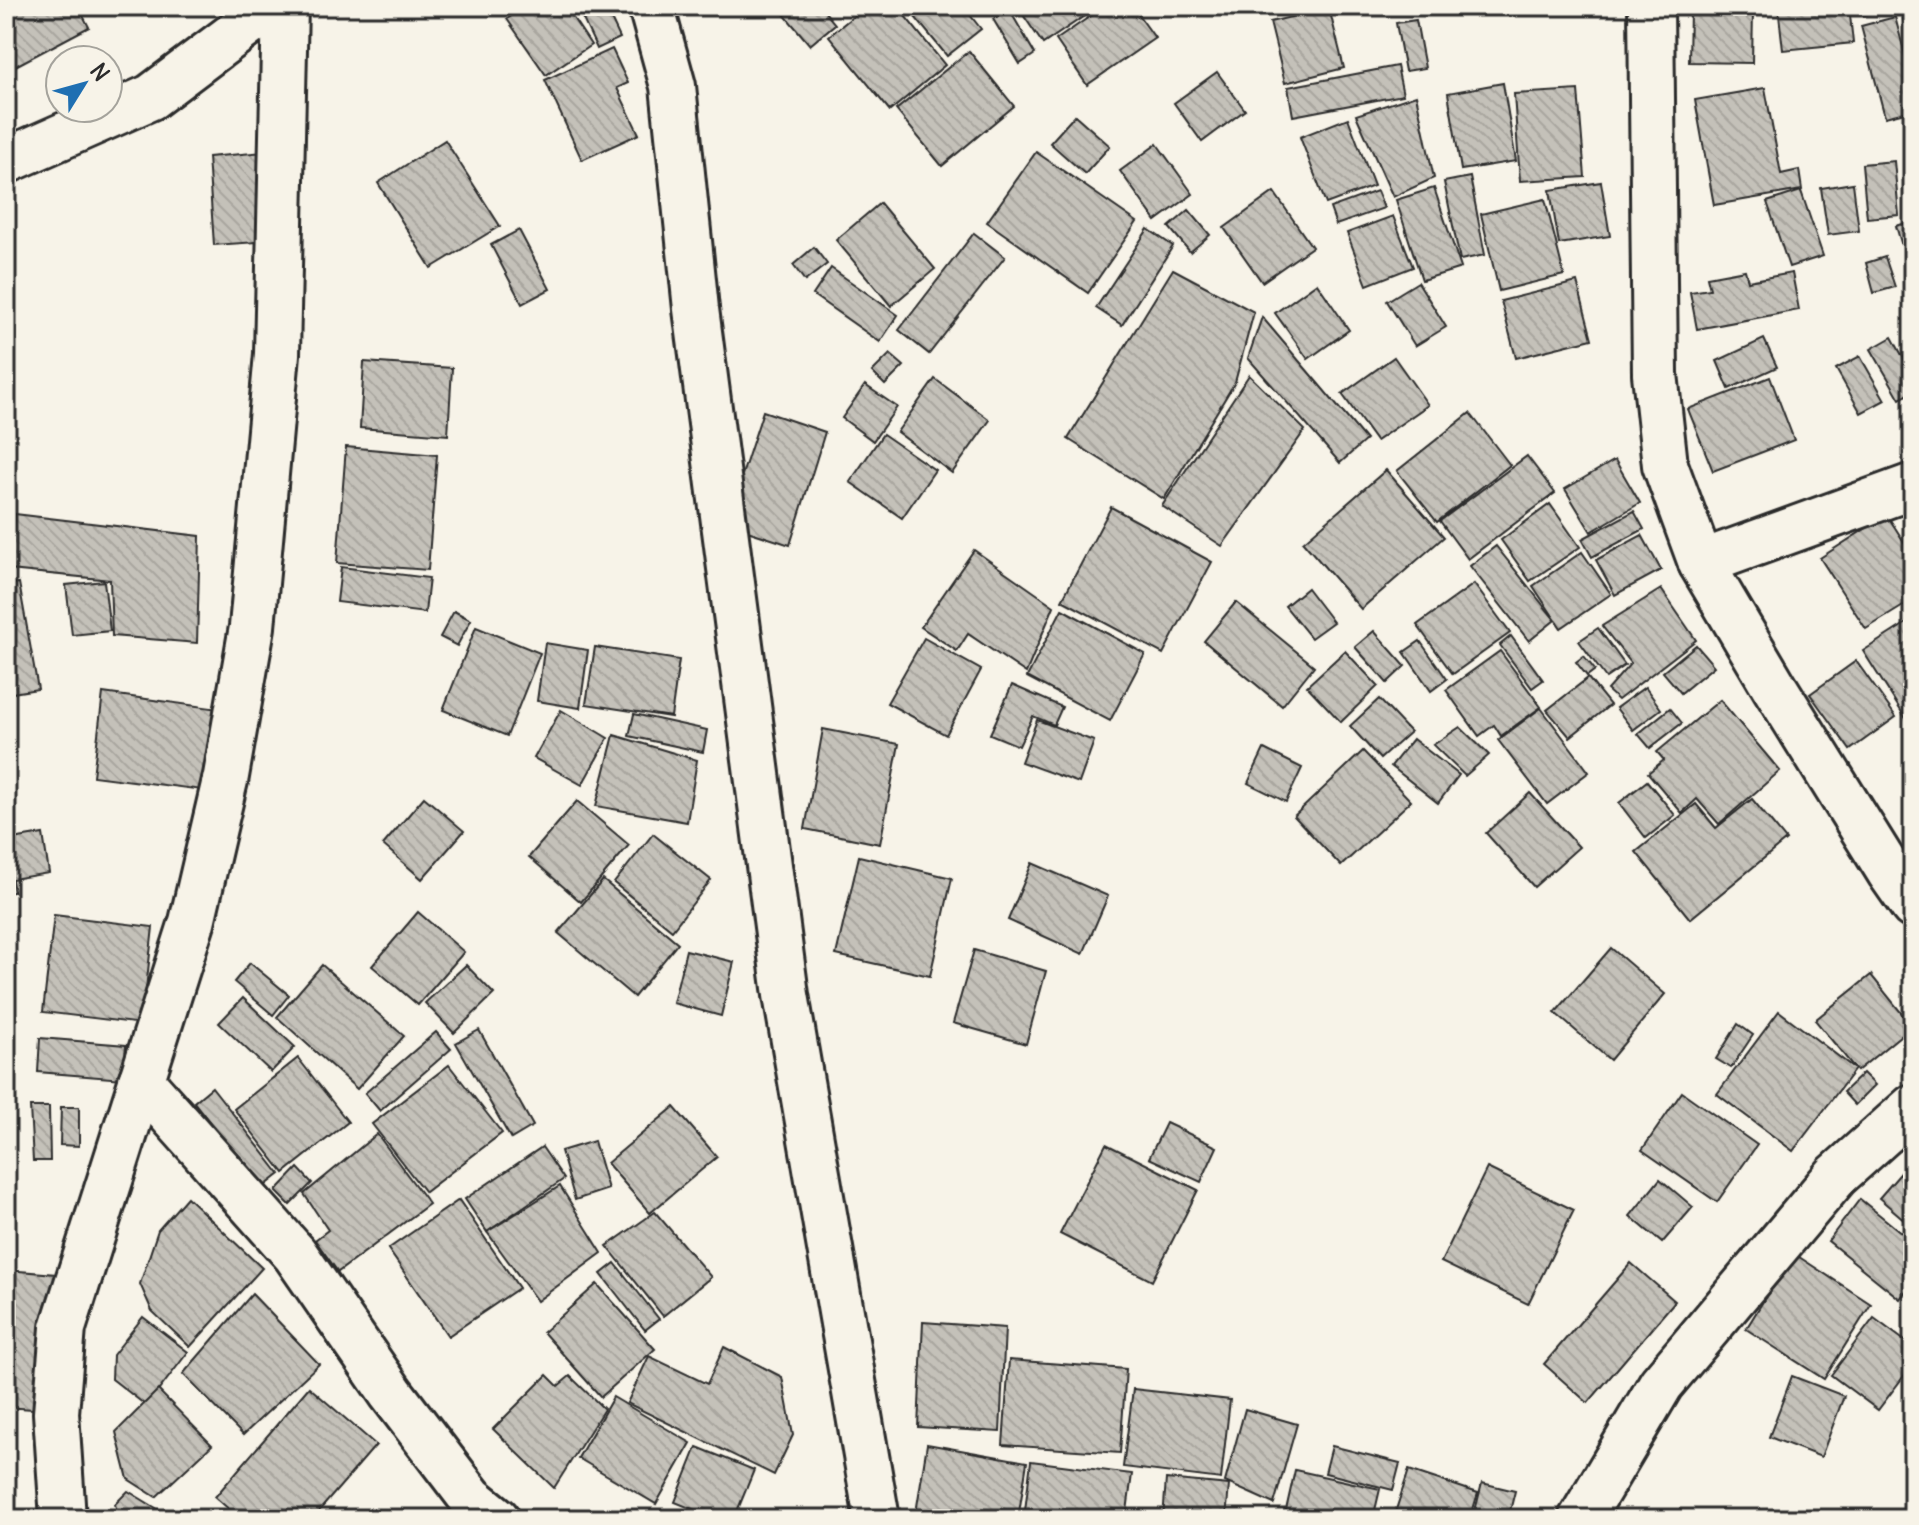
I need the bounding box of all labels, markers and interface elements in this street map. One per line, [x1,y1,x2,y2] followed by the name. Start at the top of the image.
[44,44,124,124] north arrow
[84,57,116,86] text: N

